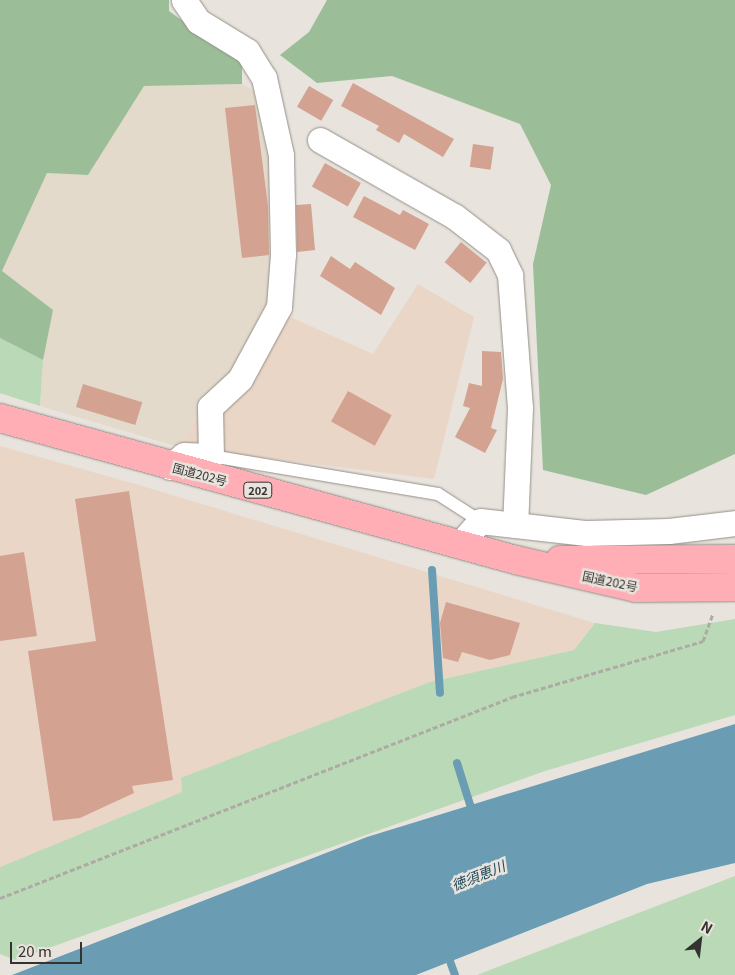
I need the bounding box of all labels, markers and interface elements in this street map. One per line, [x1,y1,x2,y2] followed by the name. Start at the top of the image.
[171,460,229,488] street label: 国道202号
[243,482,273,498] road number: 202
[581,568,639,594] street label: 国道202号
[449,857,507,893] water label: 徳須恵川
[675,915,725,965] north arrow
[698,916,717,938] text: N
[12,932,85,964] scale bar
[18,940,52,961] text: 20 m

